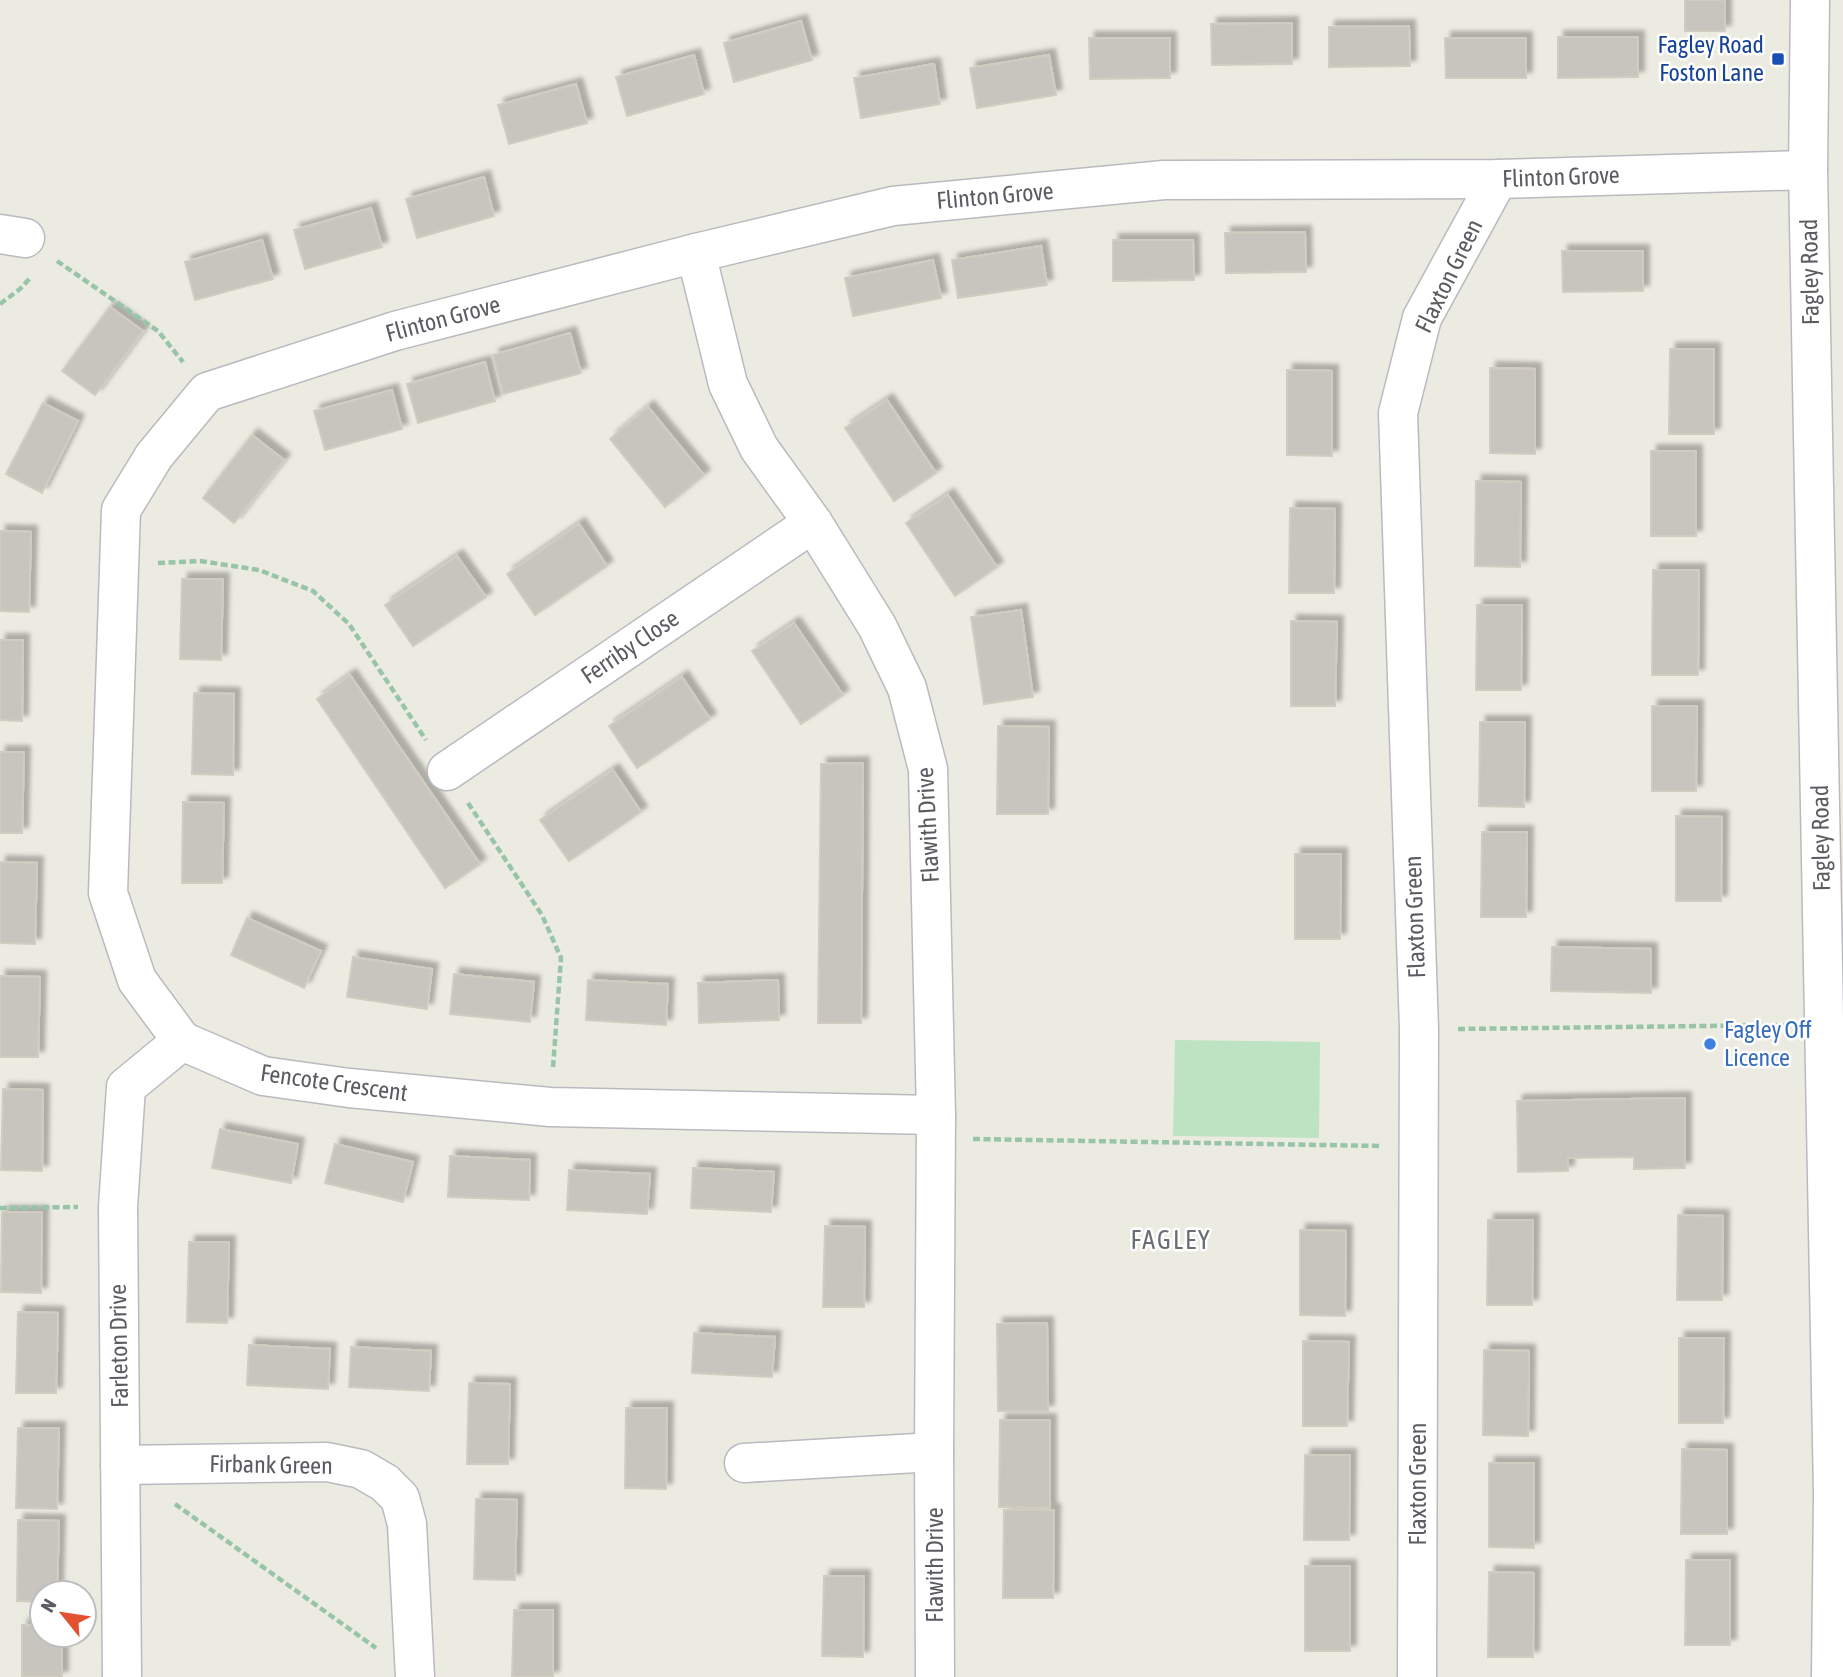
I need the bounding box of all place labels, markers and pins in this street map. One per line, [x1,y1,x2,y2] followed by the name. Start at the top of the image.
[1658,31,1764,86] place label: Fagley Road Foston Lane
[1770,51,1786,67] marker: Fagley Road Foston Lane
[1724,1016,1812,1071] place label: Fagley Off Licence
[1702,1036,1718,1052] marker: Fagley Off Licence

